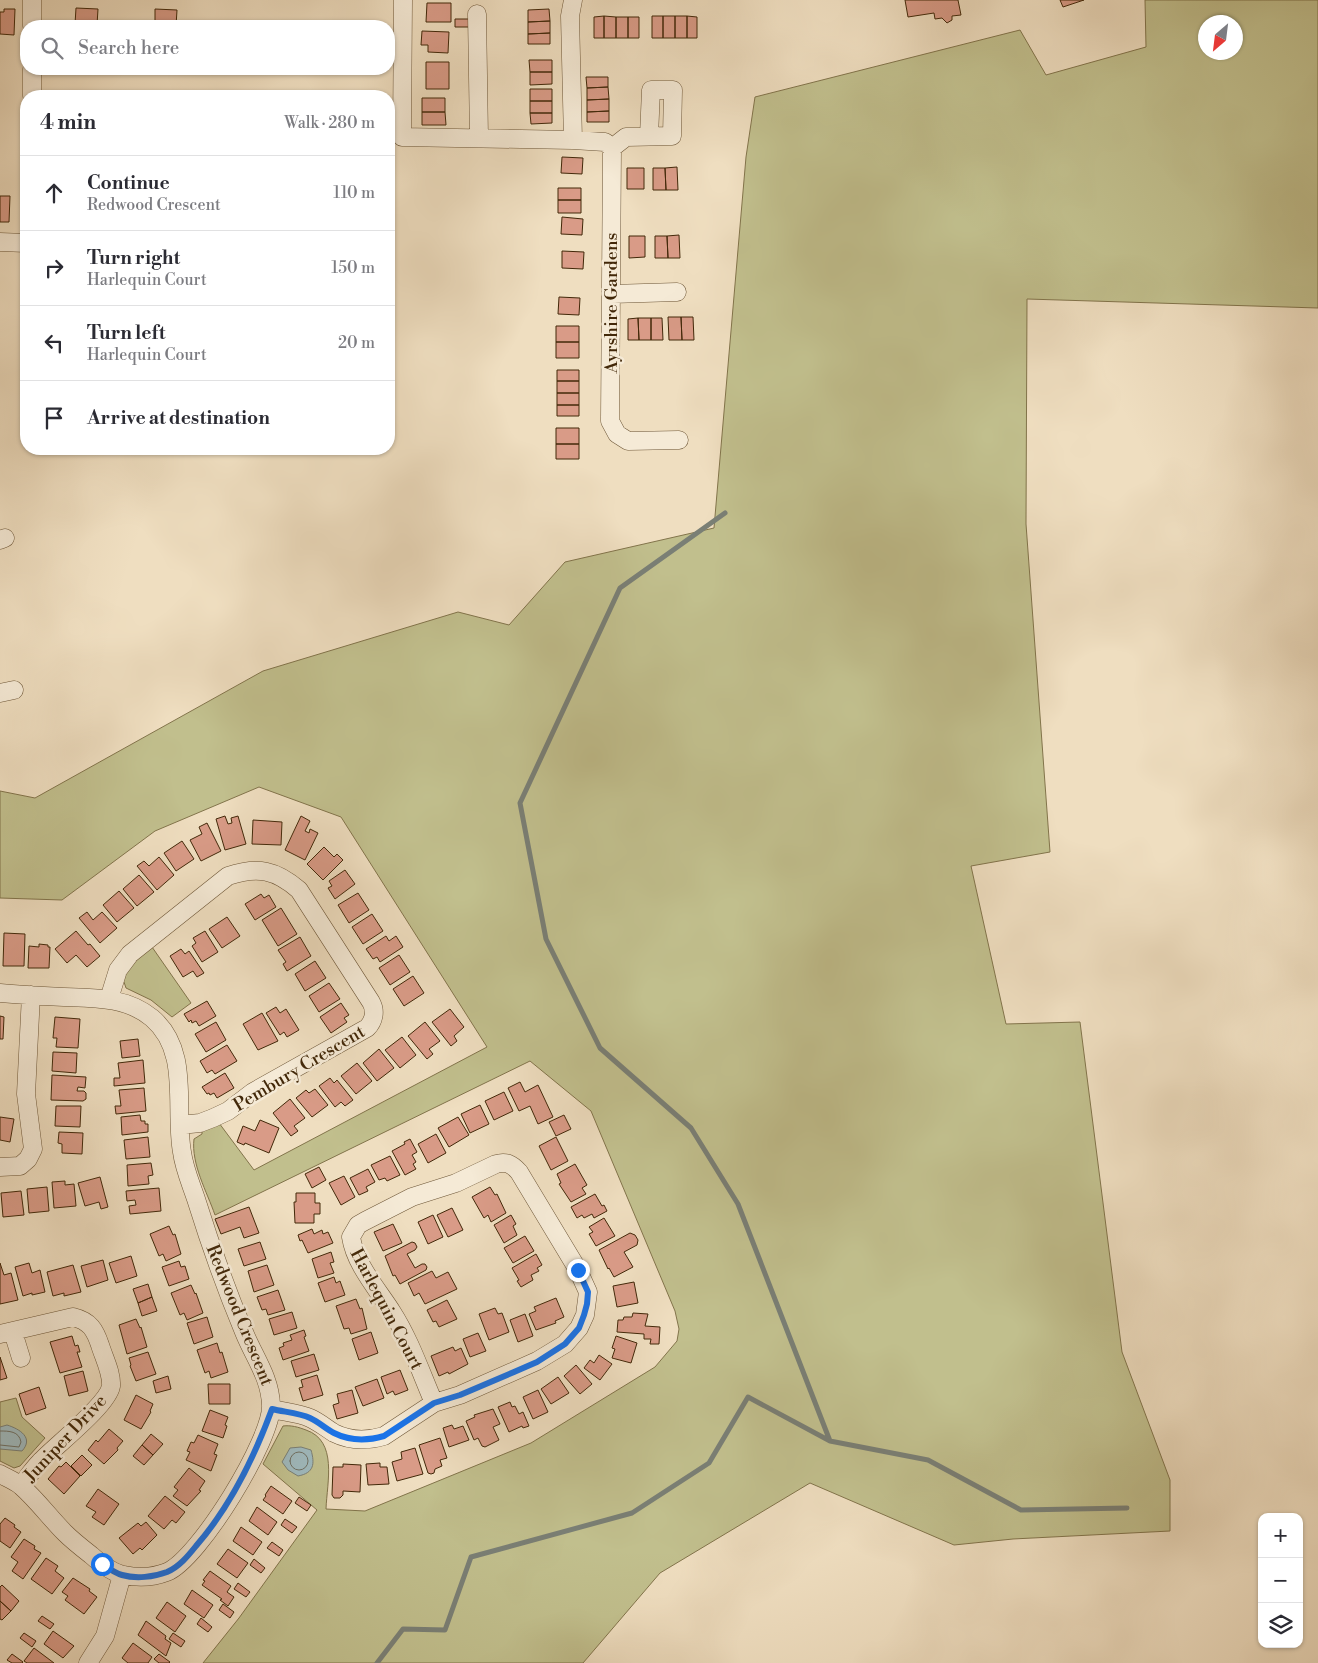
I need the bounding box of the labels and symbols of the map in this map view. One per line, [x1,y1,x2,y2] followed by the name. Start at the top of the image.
[1198,15,1243,60] north arrow
[600,232,623,374] street label: Ayrshire Gardens
[229,1020,370,1117] street label: Pembury Crescent
[201,1241,279,1390] street label: Redwood Crescent
[345,1244,429,1375] street label: Harlequin Court
[567,1259,590,1282] route end
[18,1390,112,1488] street label: Juniper Drive
[91,1553,114,1576] route start

